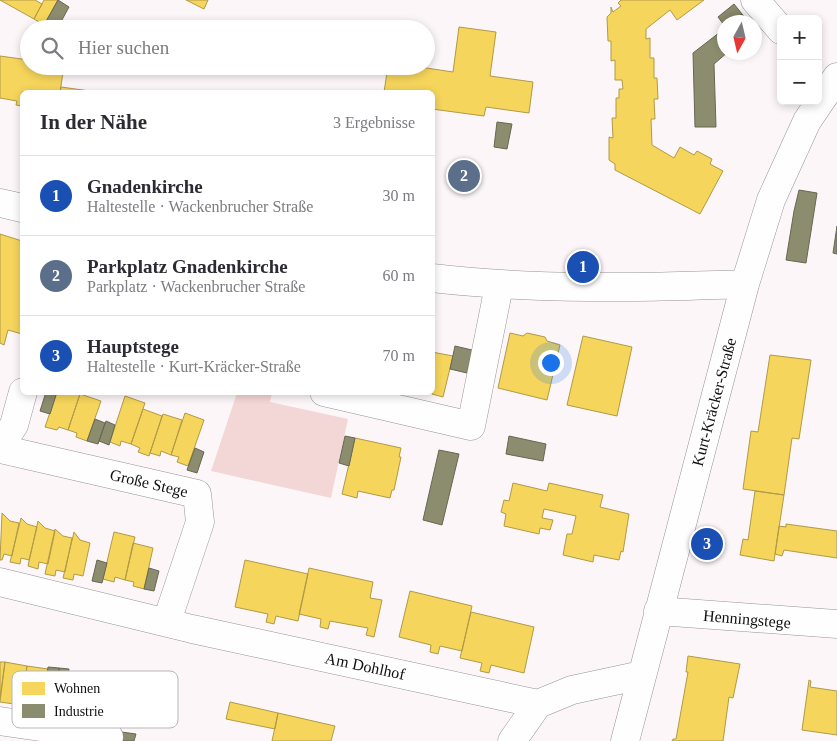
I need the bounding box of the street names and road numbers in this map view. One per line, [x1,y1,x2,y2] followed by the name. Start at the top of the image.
[689,336,739,468] street label: Kurt-Kräcker-Straße
[108,466,190,501] street label: Große Stege
[702,607,792,632] street label: Henningstege
[323,649,407,683] street label: Am Dohlhof

